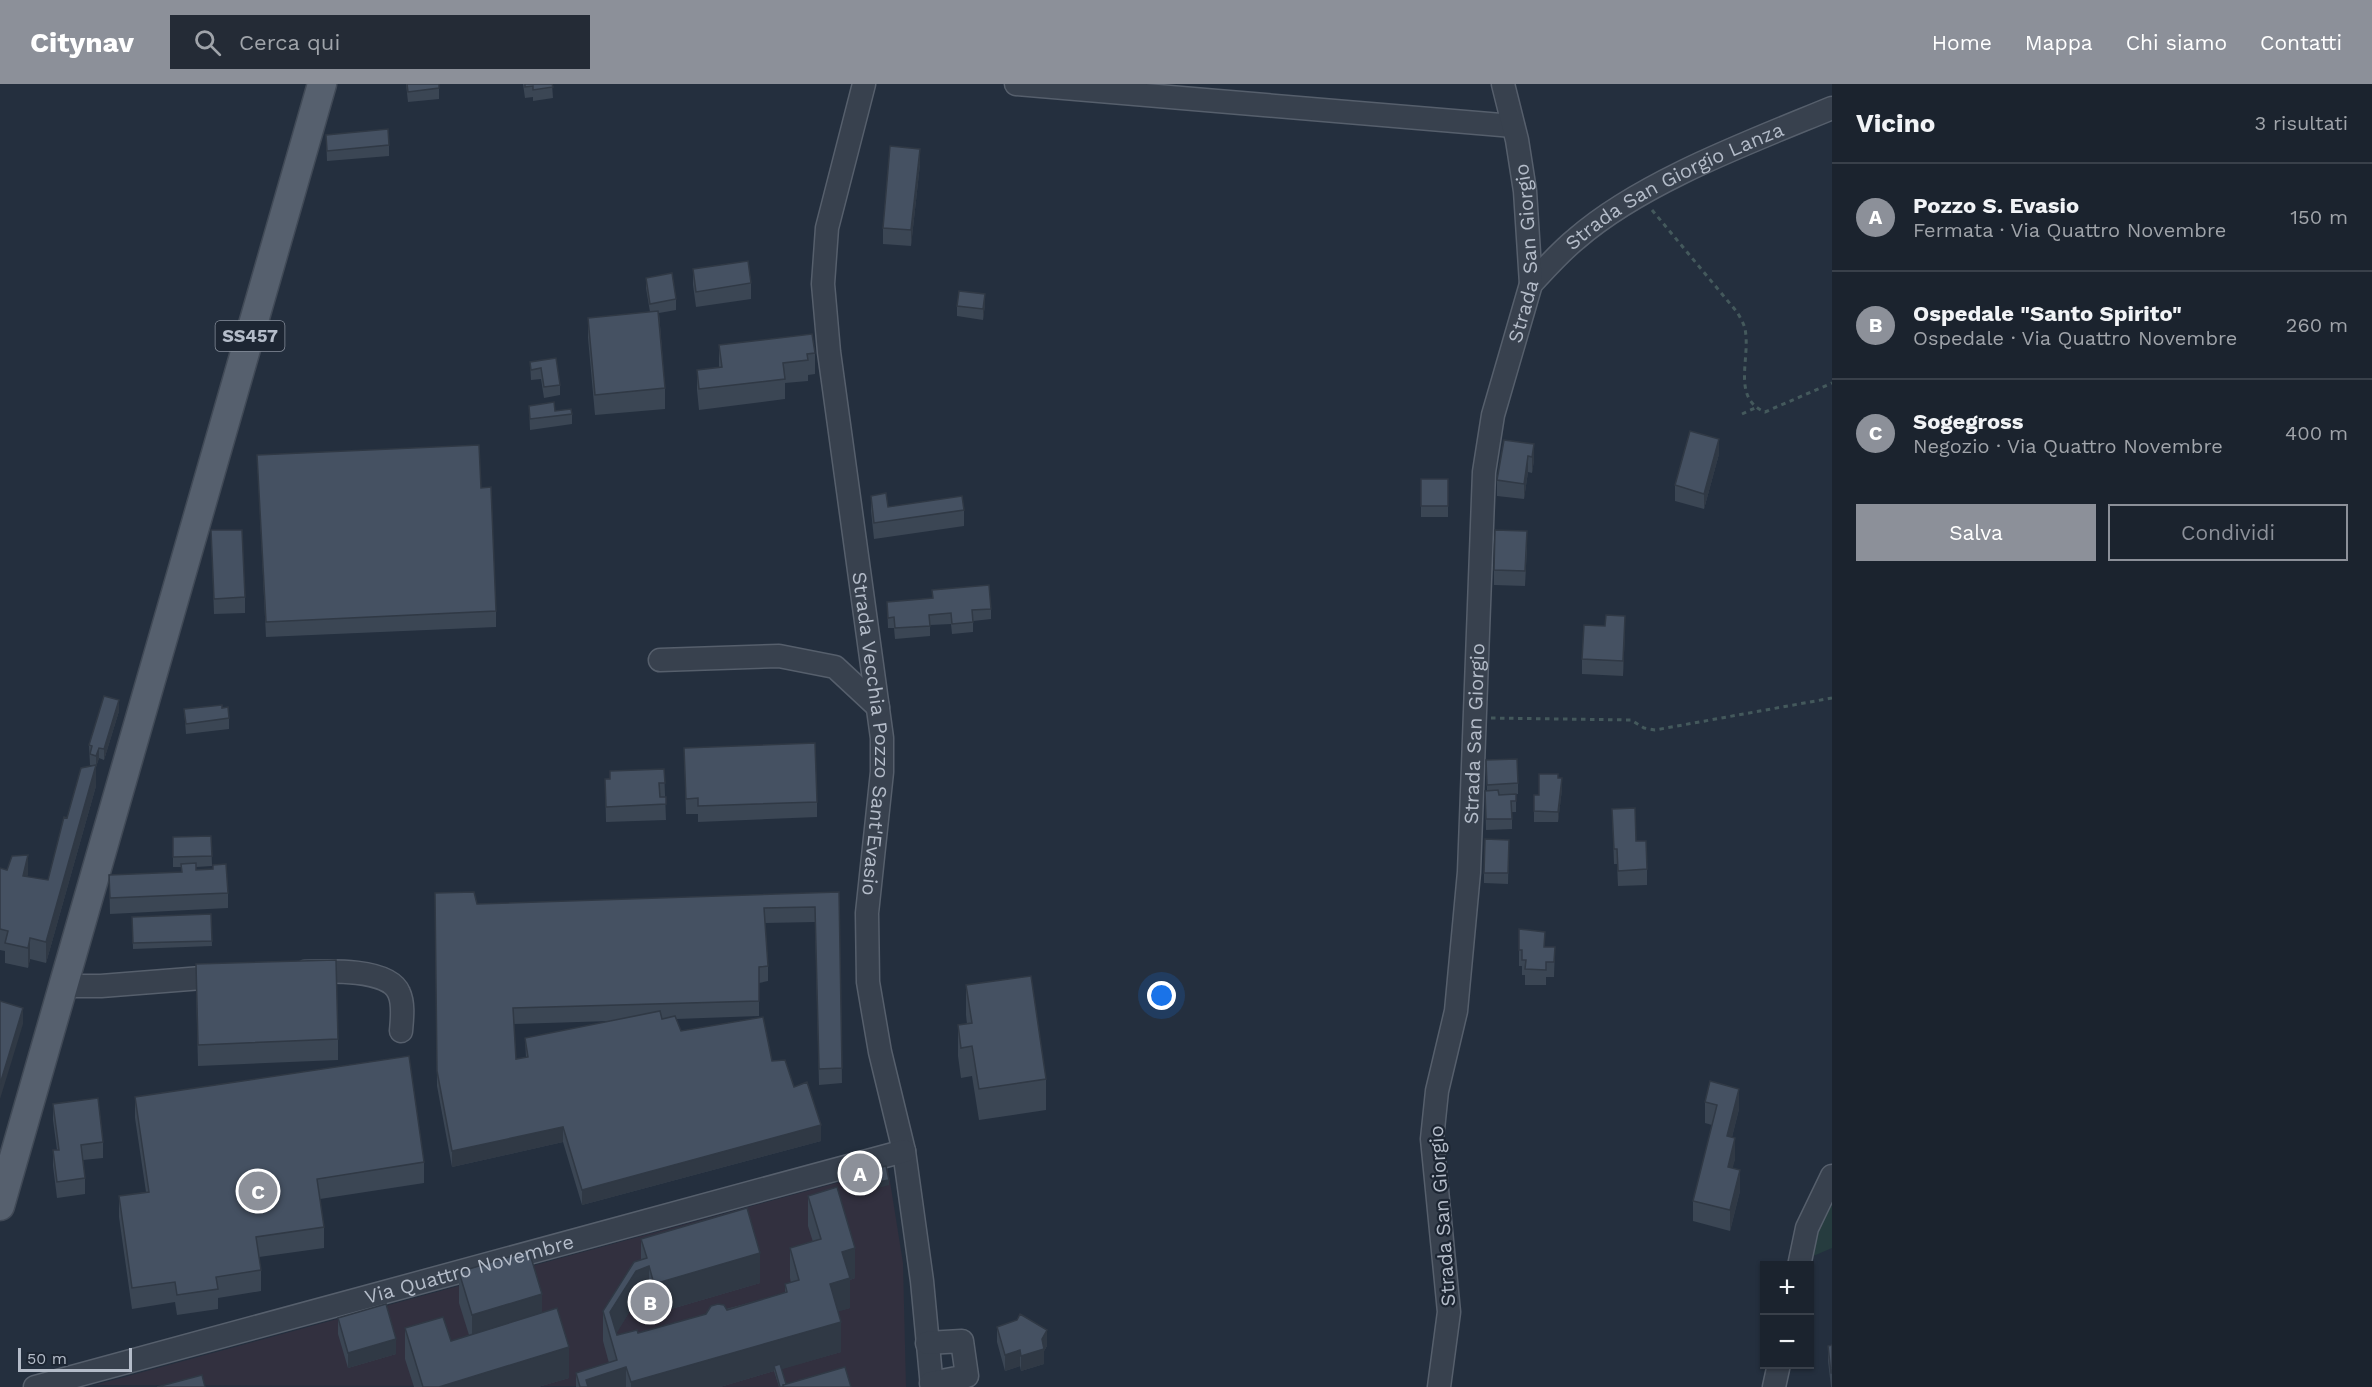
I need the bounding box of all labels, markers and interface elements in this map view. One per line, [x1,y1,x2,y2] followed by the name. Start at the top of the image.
[170,15,590,69] search box
[30,26,134,59] text: Citynav
[191,26,224,59] icon: search
[239,30,340,55] text: Cerca qui
[1932,30,1992,55] text: Home
[2025,30,2093,55] text: Mappa
[2126,30,2227,55] text: Chi siamo
[2260,30,2342,55] text: Contatti
[1856,108,1935,138] text: Vicino
[2254,111,2348,135] text: 3 risultati
[1560,117,1787,255] street label: Strada San Giorgio Lanza
[1503,162,1543,346] street label: Strada San Giorgio
[1913,193,2079,218] text: Pozzo S. Evasio
[1869,205,1882,229] text: A
[2290,205,2348,229] text: 150 m
[1913,218,2226,242] text: Fermata · Via Quattro Novembre
[1913,301,2182,326] text: Ospedale "Santo Spirito"
[1869,313,1882,337] text: B
[2286,313,2348,337] text: 260 m
[216,321,284,351] road number: SS457
[1913,326,2237,350] text: Ospedale · Via Quattro Novembre
[1913,409,2024,434] text: Sogegross
[1869,421,1882,445] text: C
[2285,421,2348,445] text: 400 m
[1913,434,2223,458] text: Negozio · Via Quattro Novembre
[1856,504,2096,561] button: Salva
[2108,504,2348,561] button: Condividi
[847,570,894,897] street label: Strada Vecchia Pozzo Sant'Evasio
[1459,643,1490,825] street label: Strada San Giorgio
[1147,981,1176,1010] your location
[1424,1125,1460,1307] street label: Strada San Giorgio
[840,1150,880,1196] pin: A
[238,1168,278,1214] pin: C
[362,1229,577,1309] street label: Via Quattro Novembre
[1760,1261,1814,1369] map controls
[1760,1261,1814,1315] button: +
[630,1280,670,1324] pin: B
[1760,1315,1814,1369] button: −
[18,1345,132,1372] scale bar
[27,1349,67,1368] text: 50 m

